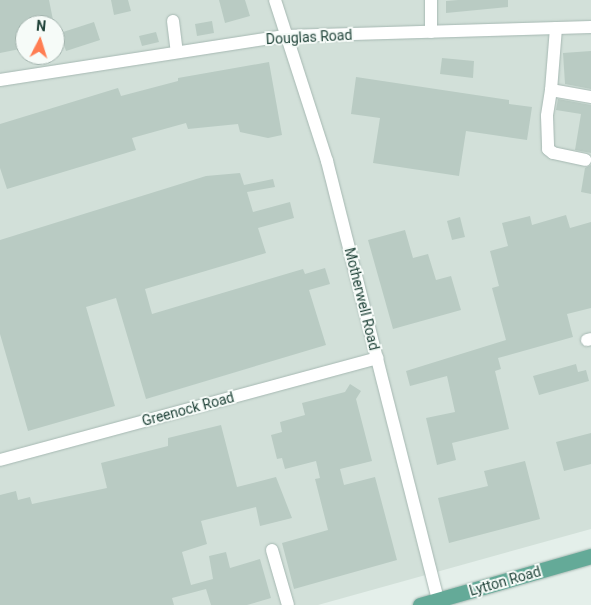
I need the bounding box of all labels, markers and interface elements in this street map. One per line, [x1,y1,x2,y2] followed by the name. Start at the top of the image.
[15,15,65,65] north arrow
[36,18,47,34] text: N
[265,26,353,48] street label: Douglas Road
[341,246,383,352] street label: Motherwell Road
[140,389,236,429] street label: Greenock Road
[467,563,543,599] street label: Lytton Road

